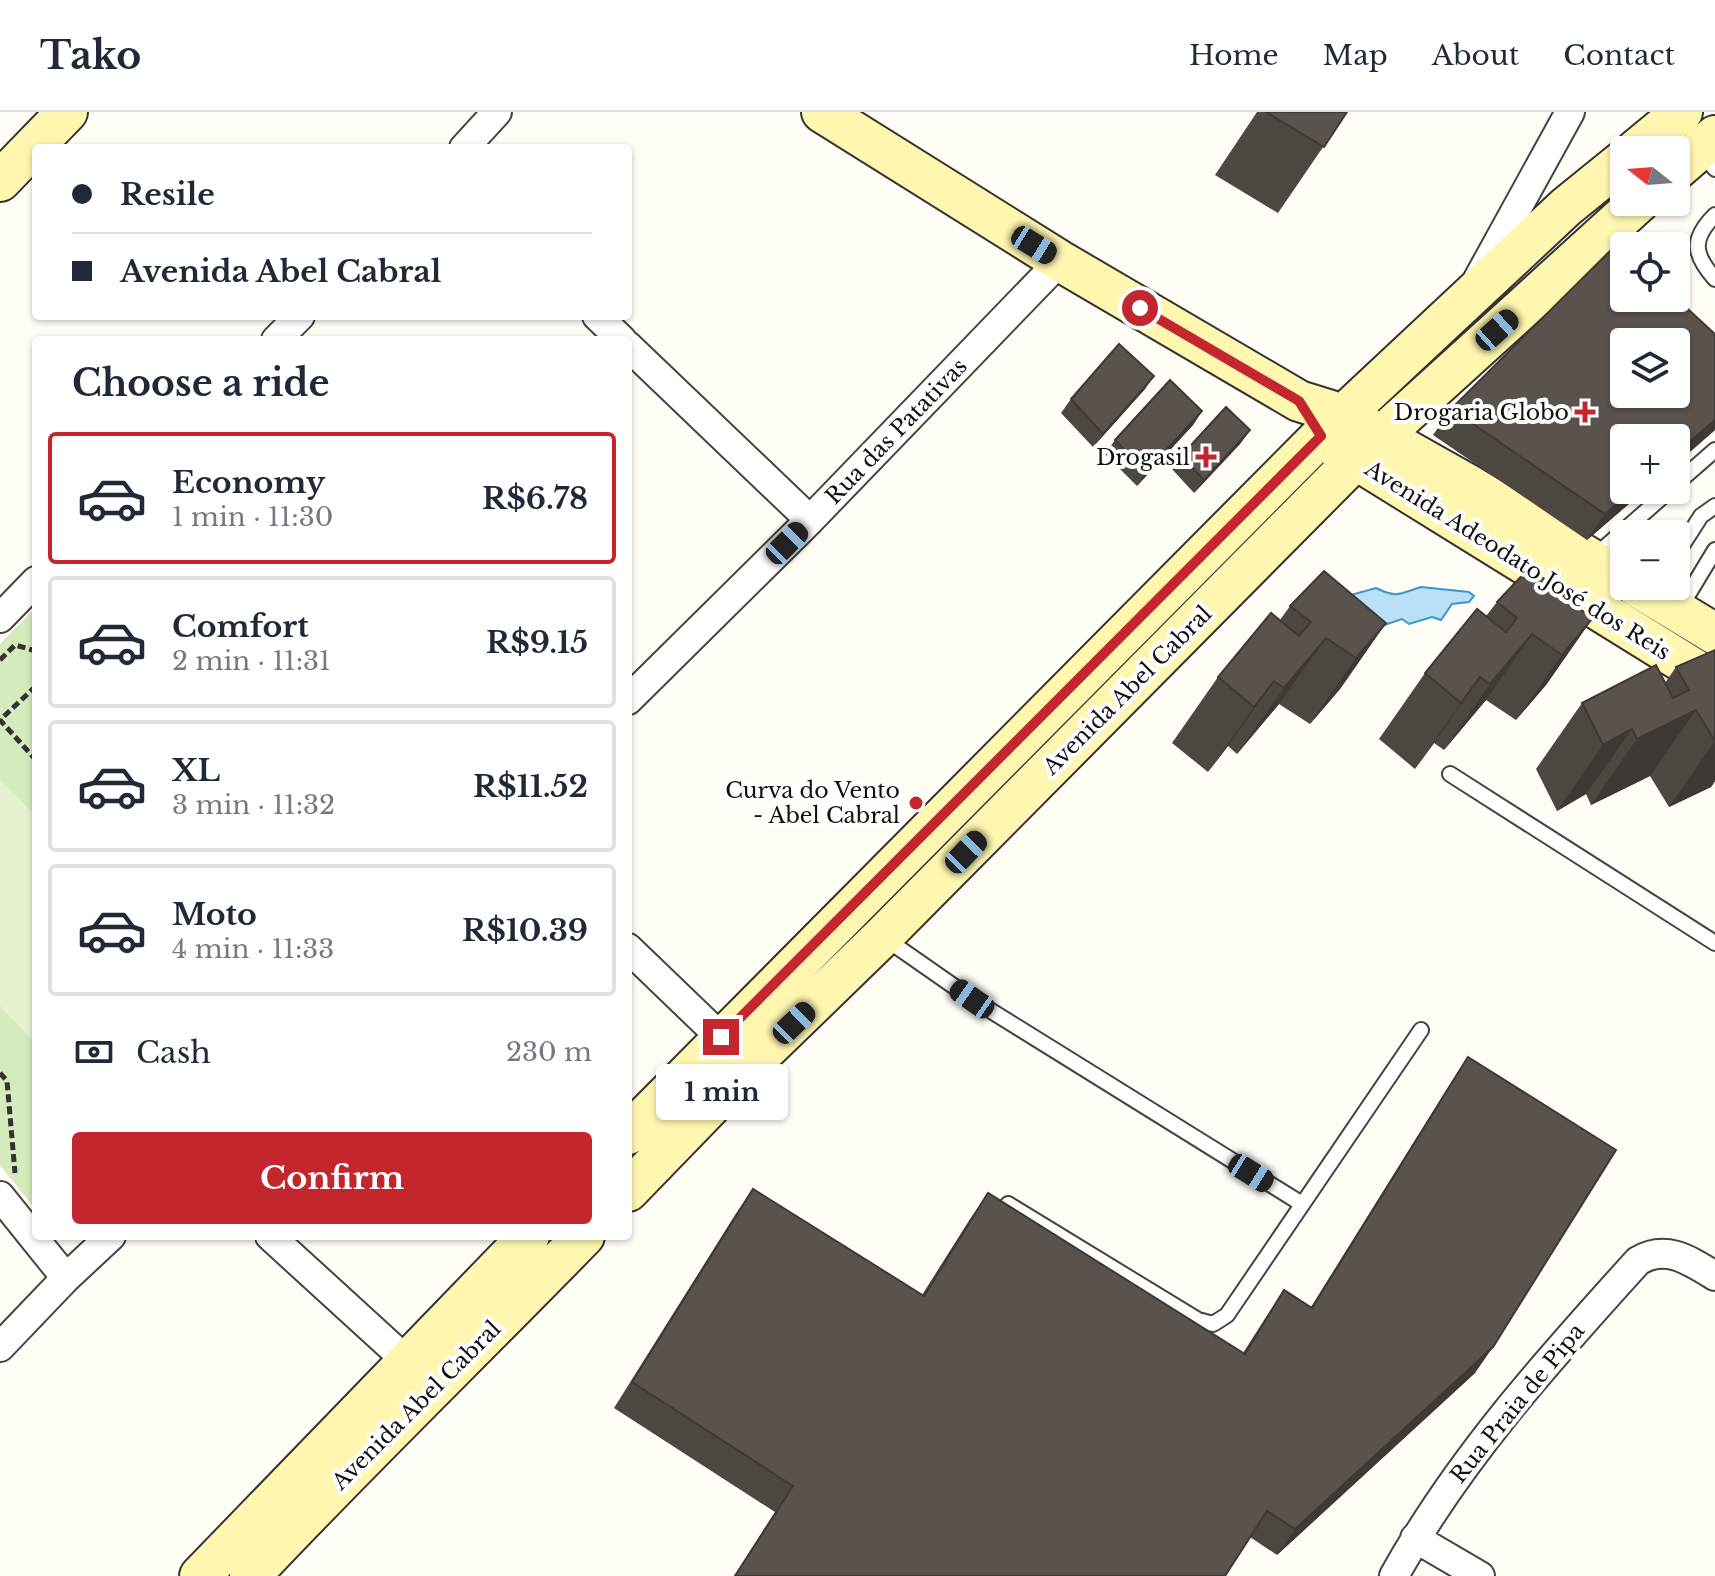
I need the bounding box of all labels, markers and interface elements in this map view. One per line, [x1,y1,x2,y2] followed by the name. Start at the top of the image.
[40,32,141,79] text: Tako
[1189,38,1279,73] text: Home
[1323,38,1388,73] text: Map
[1432,38,1519,73] text: About
[1563,38,1675,73] text: Contact
[1610,136,1690,216] north arrow
[1610,136,1690,600] map controls
[120,176,215,213] text: Resile
[1007,222,1061,268] car
[1610,232,1690,312] button: locate
[120,253,441,290] text: Avenida Abel Cabral
[1122,290,1158,326] route start
[1471,305,1523,355] car
[1610,328,1690,408] button: layers
[820,353,973,510] street label: Rua das Patativas
[72,361,329,406] text: Choose a ride
[1394,399,1569,426] place label: Drogaria Globo
[1576,403,1594,421] marker: Drogaria Globo
[1610,424,1690,504] button: +
[1096,444,1190,471] place label: Drogasil
[1197,448,1215,466] marker: Drogasil
[1359,454,1675,666] street label: Avenida Adeodato José dos Reis
[76,462,148,534] icon: car
[172,464,325,501] text: Economy
[482,480,588,517] text: R$6.78
[172,501,333,533] text: 1 min · 11:30
[762,518,812,568] car
[1610,520,1690,600] button: −
[1037,600,1217,781] street label: Avenida Abel Cabral
[76,606,148,678] icon: car
[172,608,309,645] text: Comfort
[486,624,588,661] text: R$9.15
[172,645,331,677] text: 2 min · 11:31
[76,750,148,822] icon: car
[172,752,220,789] text: XL
[473,768,588,805] text: R$11.52
[725,777,900,829] place label: Curva do Vento - Abel Cabral
[172,789,335,821] text: 3 min · 11:32
[907,794,925,812] marker: Curva do Vento - Abel Cabral
[941,826,991,878] car
[76,894,148,966] icon: car
[172,896,257,933] text: Moto
[462,912,588,949] text: R$10.39
[172,933,334,965] text: 4 min · 11:33
[945,975,999,1023] car
[768,998,820,1048] car
[703,1019,739,1055] route end
[72,1030,116,1074] icon: cash
[136,1034,211,1071] text: Cash
[506,1036,592,1068] text: 230 m
[655,1065,787,1121] callout: 1 min
[684,1076,760,1108] text: 1 min
[72,1132,592,1224] button: Confirm
[1224,1150,1278,1196] car
[326,1315,506,1496] street label: Avenida Abel Cabral
[1445,1317,1591,1489] street label: Rua Praia de Pipa

